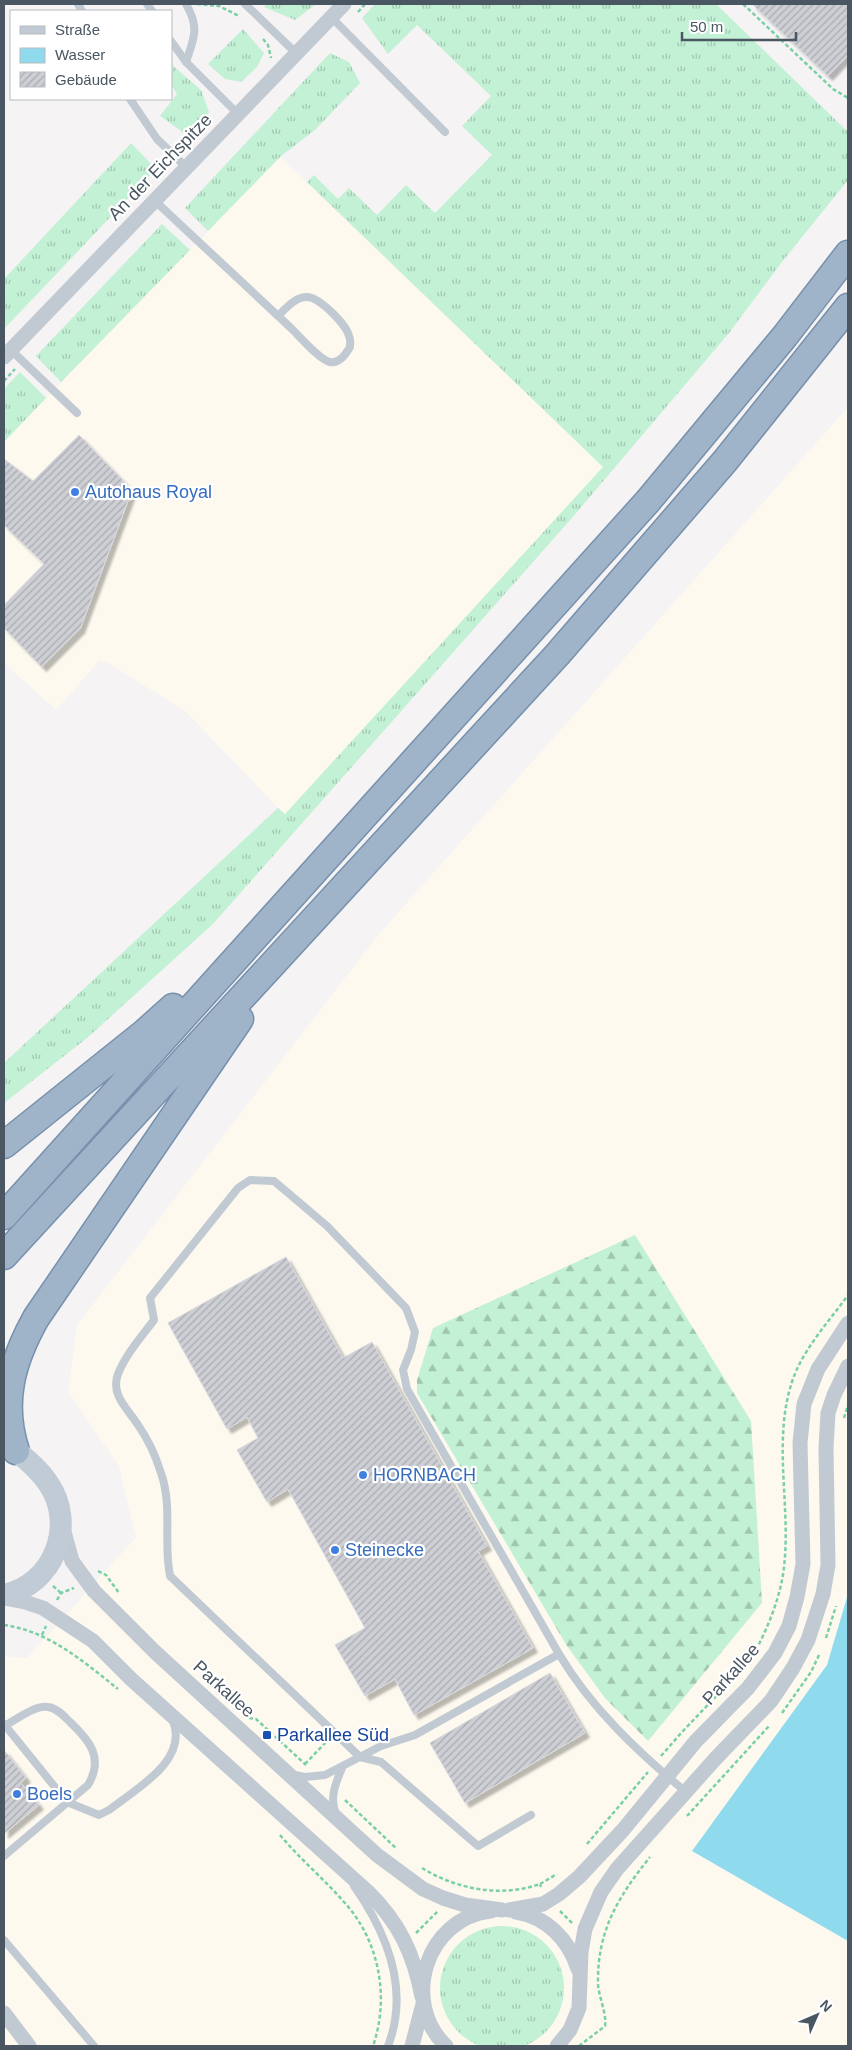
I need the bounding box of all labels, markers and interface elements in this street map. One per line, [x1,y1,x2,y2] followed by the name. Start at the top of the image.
[10,10,172,100] legend
[682,10,796,42] scale bar
[690,18,723,35] text: 50 m
[55,21,100,38] text: Straße
[55,46,105,63] text: Wasser
[55,71,117,88] text: Gebäude
[104,110,216,224] street label: An der Eichspitze
[85,482,212,502] place label: Autohaus Royal
[69,486,81,498] marker: Autohaus Royal
[373,1465,476,1485] place label: HORNBACH
[357,1469,369,1481] marker: HORNBACH
[345,1540,424,1560] place label: Steinecke
[329,1544,341,1556] marker: Steinecke
[698,1639,764,1709] street label: Parkallee
[189,1656,259,1722] street label: Parkallee
[277,1725,389,1745] place label: Parkallee Süd
[261,1729,273,1741] marker: Parkallee Süd
[27,1784,72,1804] place label: Boels
[11,1788,23,1800] marker: Boels
[792,1990,842,2040] north arrow
[817,1997,835,2015] text: N

